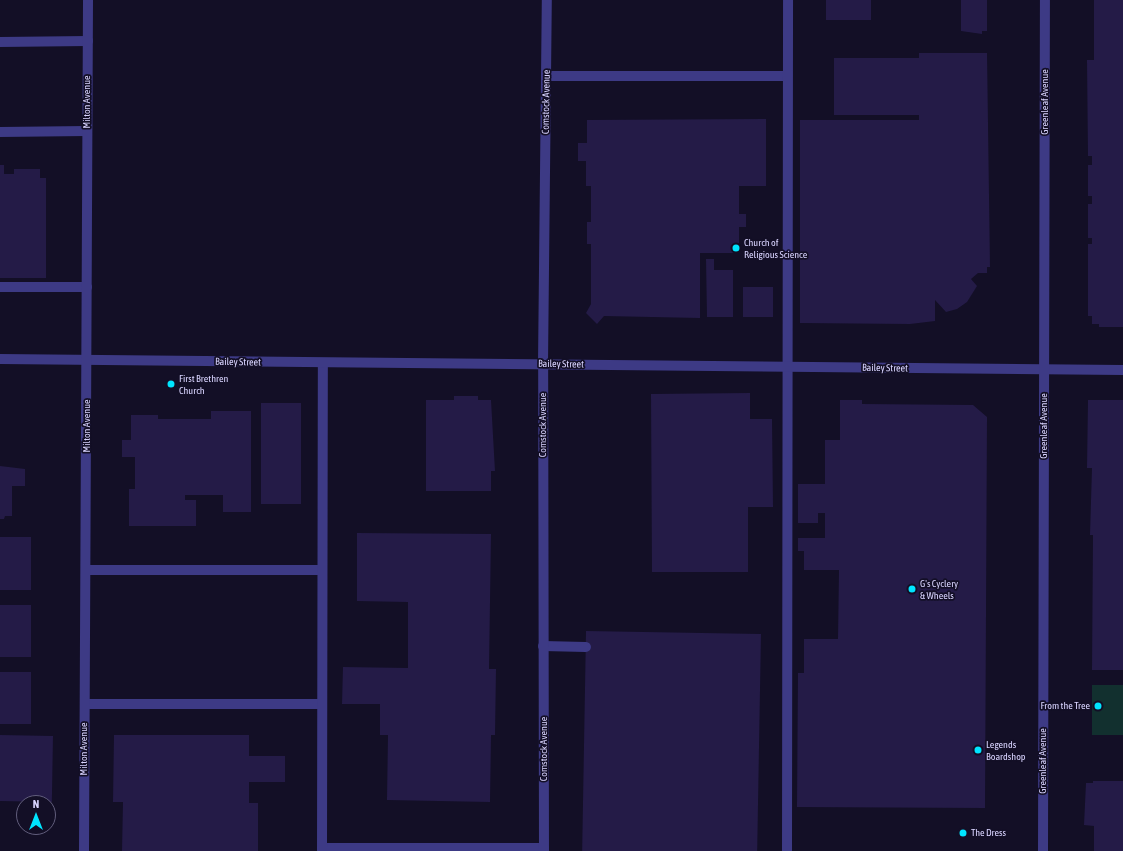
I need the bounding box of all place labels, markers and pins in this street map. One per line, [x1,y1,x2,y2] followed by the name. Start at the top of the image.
[744,236,807,260] place label: Church of Religious Science
[731,243,741,253] marker: Church of Religious Science
[179,372,228,396] place label: First Brethren Church
[166,379,176,389] marker: First Brethren Church
[920,577,958,600] place label: G's Cyclery & Wheels
[907,584,917,594] marker: G's Cyclery & Wheels
[1041,700,1090,712] place label: From the Tree
[1093,701,1103,711] marker: From the Tree
[986,738,1026,762] place label: Legends Boardshop
[973,745,983,755] marker: Legends Boardshop
[971,827,1006,839] place label: The Dress
[958,828,968,838] marker: The Dress

